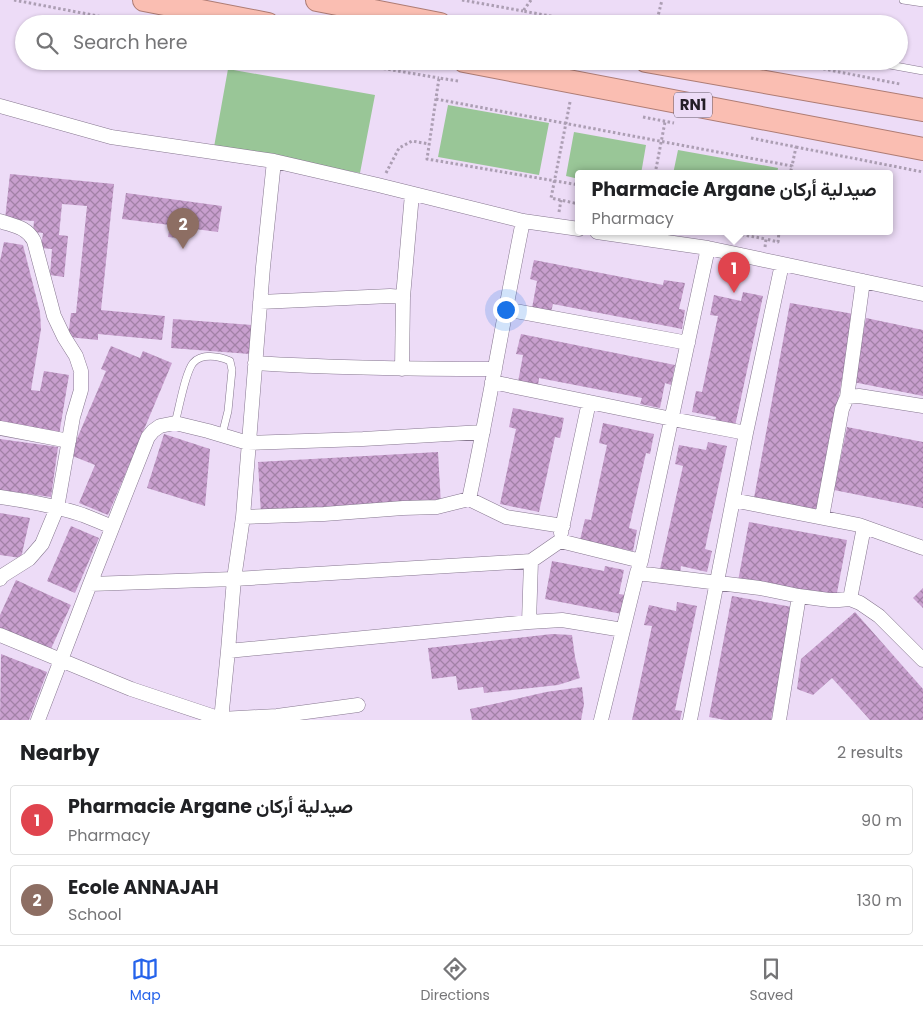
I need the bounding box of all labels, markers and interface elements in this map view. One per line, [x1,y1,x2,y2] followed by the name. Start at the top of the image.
[15,15,908,70] search box
[33,29,61,57] icon: search
[73,29,187,56] text: Search here
[674,92,712,118] road number: RN1
[575,170,893,235] popup
[591,176,877,203] text: Pharmacie Argane صيدلية أركان
[591,207,674,230] text: Pharmacy
[167,208,199,249] pin: 2
[718,252,750,293] pin: 1
[493,297,519,323] your location
[20,738,100,767] text: Nearby
[837,741,903,764] text: 2 results
[68,793,353,820] text: Pharmacie Argane صيدلية أركان
[34,809,40,832] text: 1
[861,809,902,832] text: 90 m
[68,824,150,847] text: Pharmacy
[68,874,219,901] text: Ecole ANNAJAH
[32,889,42,912] text: 2
[857,889,902,912] text: 130 m
[68,903,122,926] text: School
[130,955,161,1006] tab: Map
[420,955,490,1006] tab: Directions
[749,955,793,1006] tab: Saved

